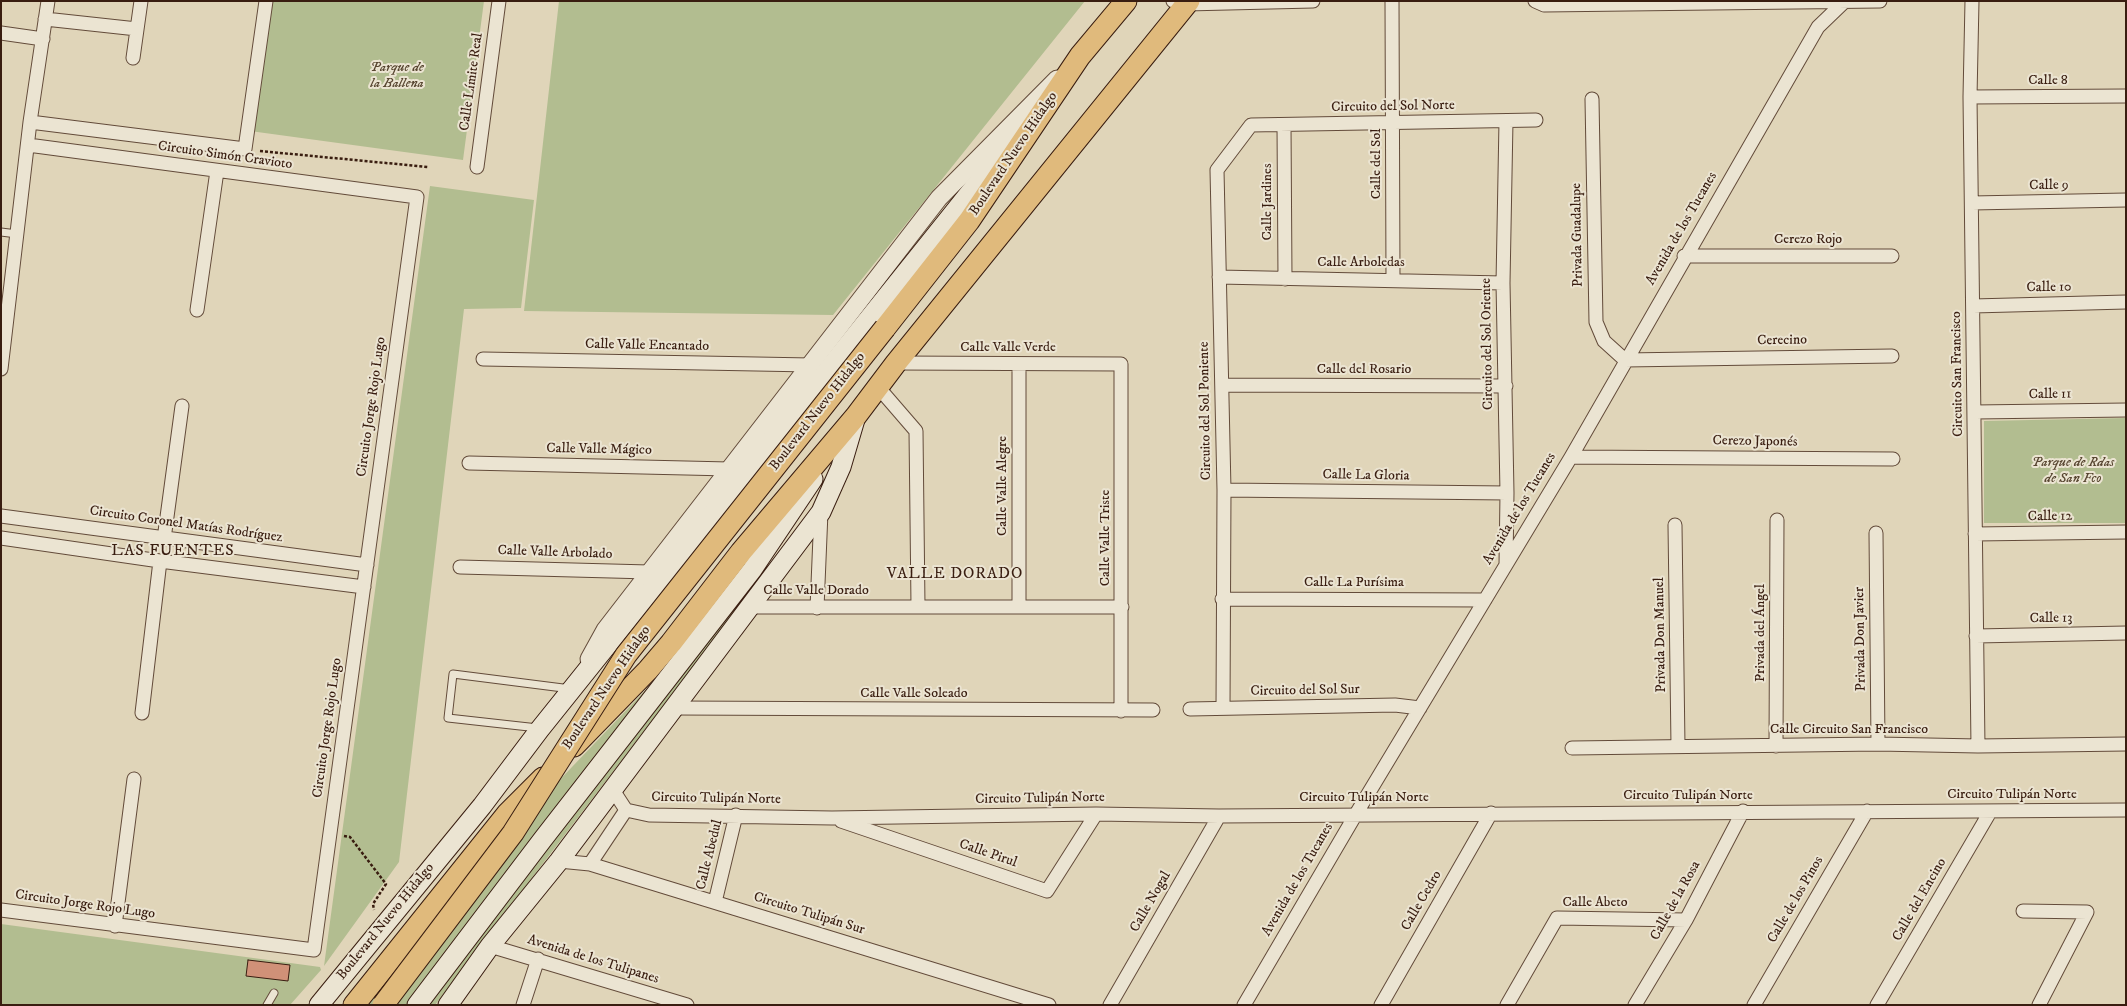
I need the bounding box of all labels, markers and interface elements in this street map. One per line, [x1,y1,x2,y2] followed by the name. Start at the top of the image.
[457,32,487,132] street label: Calle Límite Real
[370,60,424,92] park label: Parque de la Ballena
[2028,73,2068,89] street label: Calle 8
[966,89,1062,219] street label: Boulevard Nuevo Hidalgo
[1331,98,1455,116] street label: Circuito del Sol Norte
[1369,129,1385,199] street label: Calle del Sol
[157,138,293,174] street label: Circuito Simón Cravioto
[1260,163,1276,241] street label: Calle Jardines
[1643,169,1721,289] street label: Avenida de los Tucanes
[2029,177,2069,195] street label: Calle 9
[1569,183,1587,287] street label: Privada Guadalupe
[1774,232,1842,248] street label: Cerezo Rojo
[1317,255,1405,271] street label: Calle Arboledas
[1478,278,1498,410] street label: Circuito del Sol Oriente
[2026,279,2072,297] street label: Calle 10
[1949,311,1967,437] street label: Circuito San Francisco
[1757,332,1807,350] street label: Cerecino
[354,336,390,478] street label: Circuito Jorge Rojo Lugo
[585,337,709,355] street label: Calle Valle Encantado
[960,340,1056,356] street label: Calle Valle Verde
[1196,341,1216,481] street label: Circuito del Sol Poniente
[767,350,869,474] street label: Boulevard Nuevo Hidalgo
[1317,362,1411,378] street label: Calle del Rosario
[2029,386,2071,404] street label: Calle 11
[1712,433,1798,451] street label: Cerezo Japonés
[995,436,1011,536] street label: Calle Valle Alegre
[546,441,652,459] street label: Calle Valle Mágico
[1480,450,1560,568] street label: Avenida de los Tucanes
[2032,455,2114,488] park label: Parque de Rdas de San Fco
[1322,467,1410,485] street label: Calle La Gloria
[1098,490,1114,586] street label: Calle Valle Triste
[88,503,284,547] street label: Circuito Coronel Matías Rodríguez
[2028,508,2072,526] street label: Calle 12
[111,542,235,562] district label: LAS FUENTES
[497,543,613,563] street label: Calle Valle Arbolado
[887,565,1023,585] district label: VALLE DORADO
[1304,575,1404,591] street label: Calle La Purísima
[1652,577,1670,693] street label: Privada Don Manuel
[763,583,869,599] street label: Calle Valle Dorado
[1753,584,1769,682] street label: Privada del Ángel
[1852,587,1870,691] street label: Privada Don Javier
[2029,610,2073,628] street label: Calle 13
[559,623,655,753] street label: Boulevard Nuevo Hidalgo
[310,657,346,799] street label: Circuito Jorge Rojo Lugo
[1250,682,1360,700] street label: Circuito del Sol Sur
[860,686,968,702] street label: Calle Valle Soleado
[1770,722,1928,738] street label: Calle Circuito San Francisco
[1947,787,2077,803] street label: Circuito Tulipán Norte
[1623,788,1753,804] street label: Circuito Tulipán Norte
[651,789,781,809] street label: Circuito Tulipán Norte
[975,789,1105,809] street label: Circuito Tulipán Norte
[1299,790,1429,806] street label: Circuito Tulipán Norte
[693,818,727,892] street label: Calle Abedul
[1259,820,1337,940] street label: Avenida de los Tucanes
[957,836,1019,872] street label: Calle Pirul
[1764,854,1828,946] street label: Calle de los Pinos
[1889,855,1951,945] street label: Calle del Encino
[1647,858,1705,944] street label: Calle de la Rosa
[334,860,438,984] street label: Boulevard Nuevo Hidalgo
[1398,868,1446,934] street label: Calle Cedro
[1127,869,1175,935] street label: Calle Nogal
[14,887,156,923] street label: Circuito Jorge Rojo Lugo
[751,889,867,939] street label: Circuito Tulipán Sur
[1563,895,1627,911] street label: Calle Abeto
[525,932,661,988] street label: Avenida de los Tulipanes

